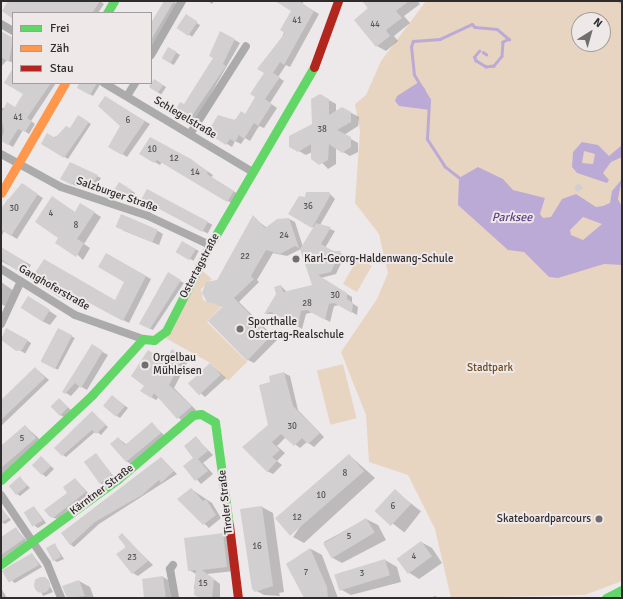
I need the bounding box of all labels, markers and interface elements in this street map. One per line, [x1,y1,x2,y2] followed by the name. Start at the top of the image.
[12,12,152,84] legend
[571,12,611,52] north arrow
[591,15,605,30] text: N
[292,16,302,26] house number: 41
[370,20,380,30] house number: 44
[50,21,69,36] text: Frei
[50,41,69,56] text: Zäh
[50,61,74,76] text: Stau
[151,94,219,142] street label: Schlegelstraße
[13,113,23,123] house number: 41
[126,116,130,126] house number: 6
[317,125,327,135] house number: 38
[147,145,157,155] house number: 10
[169,154,179,164] house number: 12
[190,168,200,178] house number: 14
[74,175,160,215] street label: Salzburger Straße
[303,202,313,212] house number: 36
[9,204,19,214] house number: 30
[49,209,53,219] house number: 4
[492,211,532,225] water label: Parksee
[74,221,78,231] house number: 8
[177,231,223,301] street label: Ostertagstraße
[279,231,289,241] house number: 24
[240,252,250,262] house number: 22
[304,252,453,266] place label: Karl-Georg-Haldenwang-Schule
[291,254,301,264] marker: Karl-Georg-Haldenwang-Schule
[16,262,92,314] street label: Ganghoferstraße
[330,291,340,301] house number: 30
[302,299,312,309] house number: 28
[248,316,344,342] place label: Sporthalle Ostertag-Realschule
[235,324,245,334] marker: Sporthalle Ostertag-Realschule
[153,352,202,378] place label: Orgelbau Mühleisen
[140,360,150,370] marker: Orgelbau Mühleisen
[467,361,513,375] park label: Stadtpark
[287,422,297,432] house number: 30
[20,434,24,444] house number: 5
[68,462,136,518] street label: Kärntner Straße
[216,469,236,535] street label: Tiroler Straße
[343,469,347,479] house number: 8
[316,491,326,501] house number: 10
[391,502,395,512] house number: 6
[497,512,591,526] place label: Skateboardparcours
[292,513,302,523] house number: 12
[594,514,604,524] marker: Skateboardparcours
[347,532,351,542] house number: 5
[252,542,262,552] house number: 16
[412,552,416,562] house number: 4
[127,553,137,563] house number: 23
[304,568,308,578] house number: 7
[360,569,364,579] house number: 3
[198,579,208,589] house number: 15

